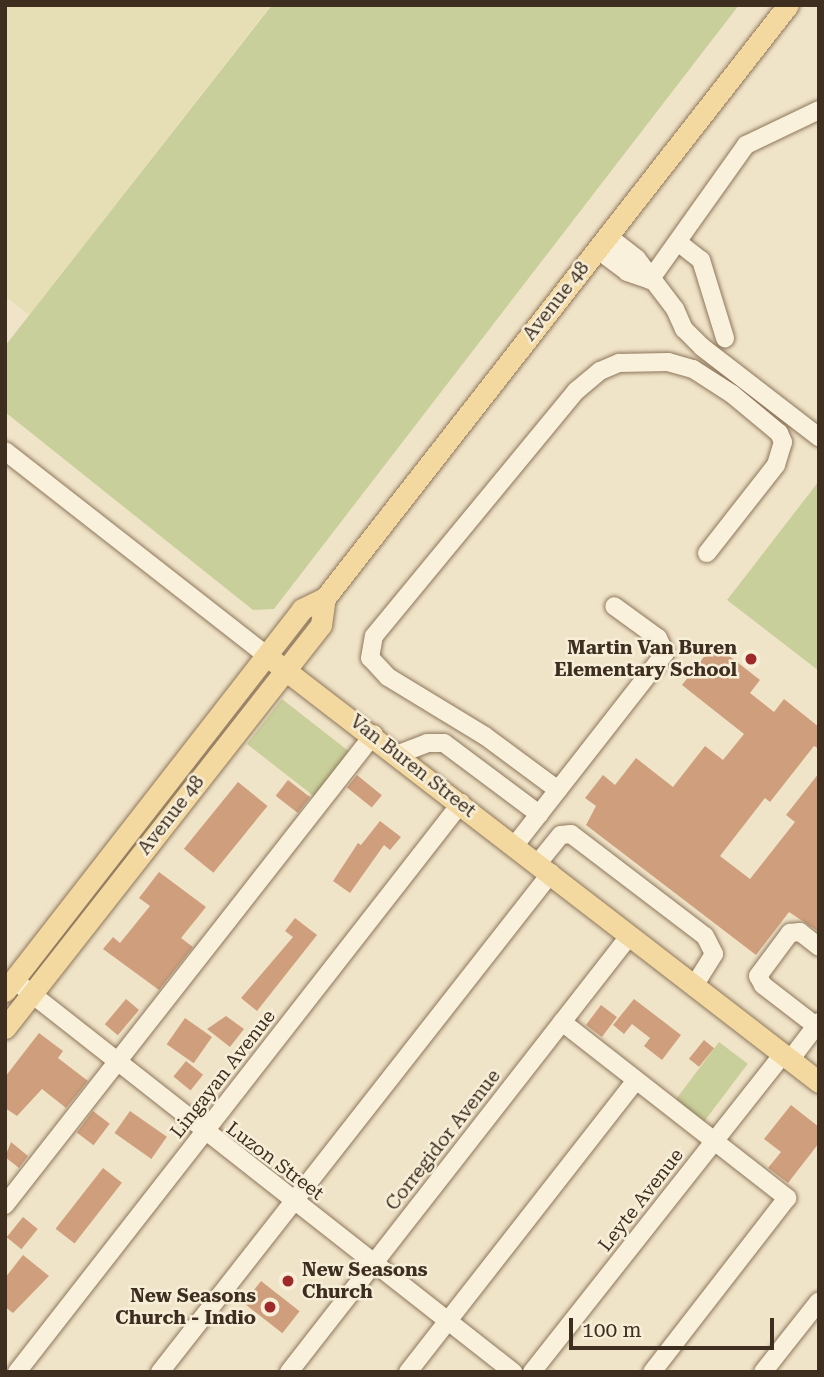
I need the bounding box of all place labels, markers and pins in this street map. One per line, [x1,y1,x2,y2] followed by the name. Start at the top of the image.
[554,637,737,681] place label: Martin Van Buren Elementary School
[743,651,759,667] marker: Martin Van Buren Elementary School
[302,1259,428,1303] place label: New Seasons Church
[280,1273,296,1289] marker: New Seasons Church
[115,1285,256,1329] place label: New Seasons Church - Indio
[262,1299,278,1315] marker: New Seasons Church - Indio

